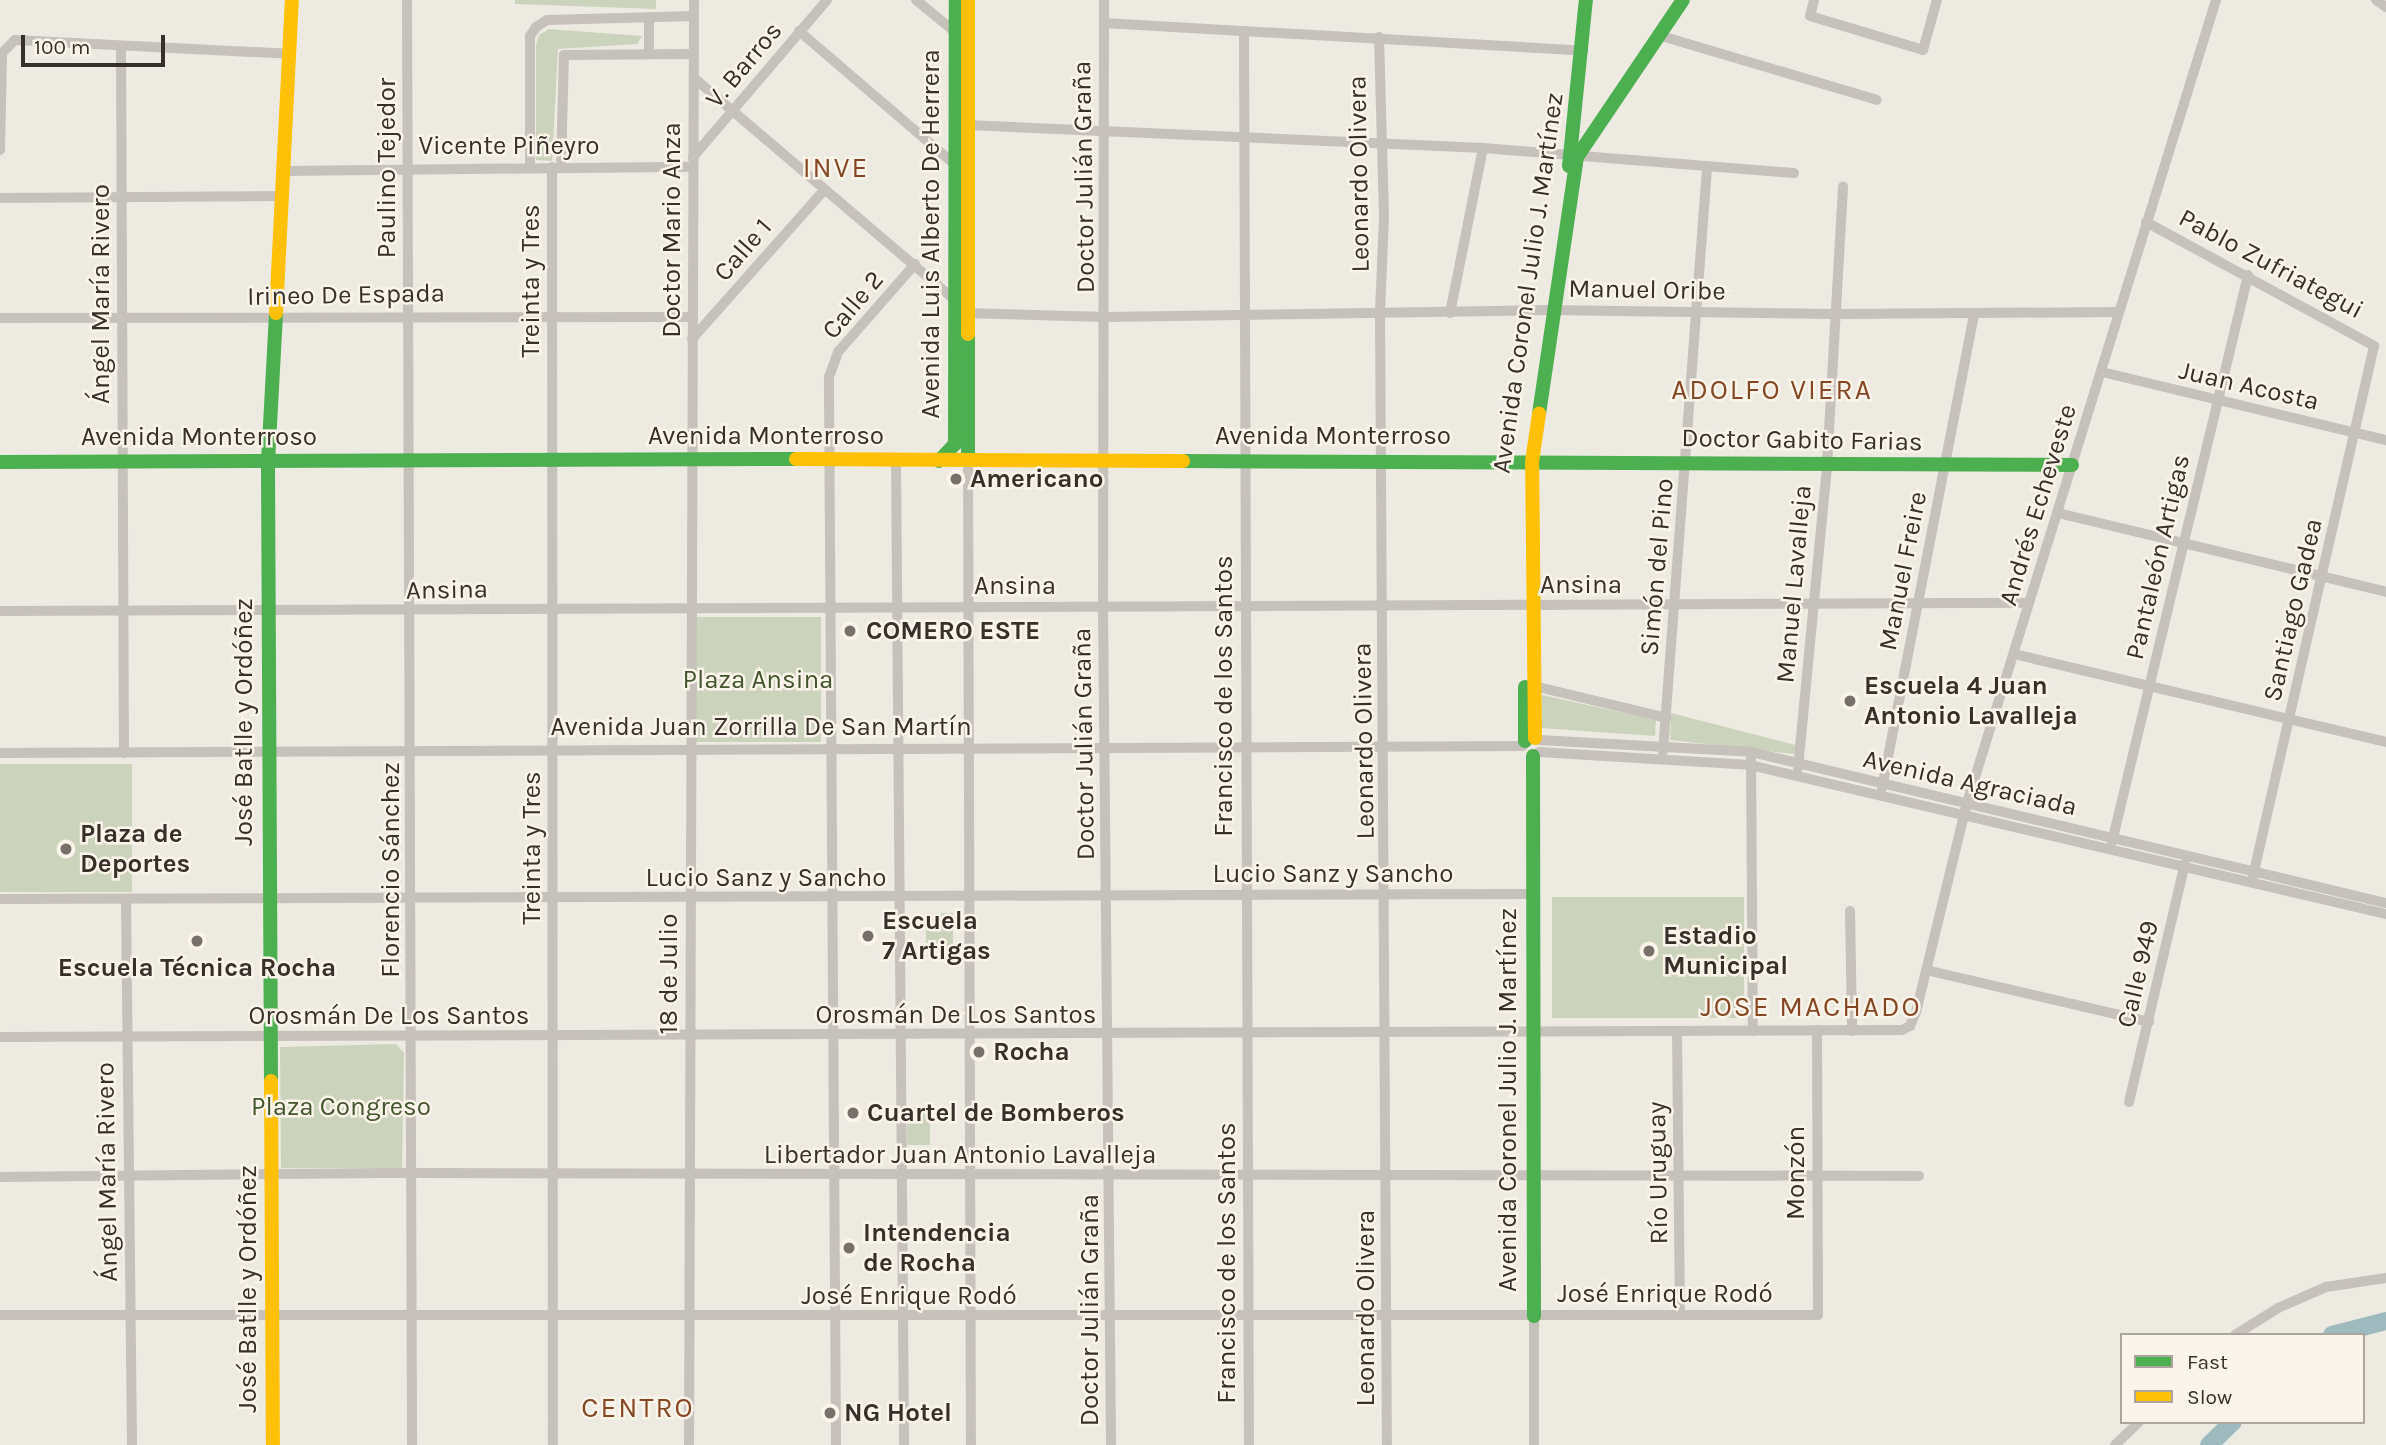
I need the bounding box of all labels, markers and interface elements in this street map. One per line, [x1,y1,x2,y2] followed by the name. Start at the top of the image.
[699,16,789,114] street label: V. Barros
[24,21,168,65] scale bar
[34,35,91,59] text: 100 m
[915,49,947,419] street label: Avenida Luis Alberto De Herrera
[1066,61,1102,293] street label: Doctor Julián Graña
[1342,75,1376,273] street label: Leonardo Olivera
[371,78,403,258] street label: Paulino Tejedor
[1486,91,1570,475] street label: Avenida Coronel Julio J. Martínez
[656,122,688,338] street label: Doctor Mario Anza
[418,130,600,162] street label: Vicente Piñeyro
[803,151,869,185] district label: INVE
[85,184,117,404] street label: Ángel María Rivero
[2173,202,2369,326] street label: Pablo Zufriategui
[515,204,547,358] street label: Treinta y Tres
[707,212,779,288] street label: Calle 1
[816,265,890,345] street label: Calle 2
[1568,273,1726,307] street label: Manuel Oribe
[247,278,445,312] street label: Irineo De Espada
[2176,355,2322,417] street label: Juan Acosta
[1673,373,1871,407] district label: ADOLFO VIERA
[1993,401,2083,609] street label: Andrés Echeveste
[648,420,884,452] street label: Avenida Monterroso
[1215,420,1451,452] street label: Avenida Monterroso
[81,421,317,453] street label: Avenida Monterroso
[1681,422,1923,458] street label: Doctor Gabito Farias
[2119,451,2197,663] street label: Pantaleón Artigas
[970,463,1103,495] place label: Americano
[948,471,964,487] marker: Americano
[1634,477,1680,657] street label: Simón del Pino
[1770,484,1818,684] street label: Manuel Lavalleja
[1872,489,1934,653] street label: Manuel Freire
[2257,516,2329,704] street label: Santiago Gadea
[1208,555,1240,837] street label: Francisco de los Santos
[1540,569,1622,601] street label: Ansina
[974,570,1056,602] street label: Ansina
[406,574,488,606] street label: Ansina
[228,598,260,846] street label: José Batlle y Ordóñez
[866,615,1040,647] place label: COMERO ESTE
[840,621,860,641] marker: COMERO ESTE
[1066,628,1102,860] street label: Doctor Julián Graña
[1347,642,1381,840] street label: Leonardo Olivera
[683,664,833,696] park label: Plaza Ansina
[1864,670,2078,732] place label: Escuela 4 Juan Antonio Lavalleja
[1842,693,1858,709] marker: Escuela 4 Juan Antonio Lavalleja
[550,711,972,743] street label: Avenida Juan Zorrilla De San Martín
[1860,743,2080,823] street label: Avenida Agraciada
[375,762,407,978] street label: Florencio Sánchez
[516,771,548,925] street label: Treinta y Tres
[80,818,190,880] place label: Plaza de Deportes
[58,841,74,857] marker: Plaza de Deportes
[1213,858,1453,890] street label: Lucio Sanz y Sancho
[646,862,886,894] street label: Lucio Sanz y Sancho
[882,905,991,967] place label: Escuela 7 Artigas
[1492,908,1524,1292] street label: Avenida Coronel Julio J. Martínez
[653,913,685,1035] street label: 18 de Julio
[2111,917,2165,1031] street label: Calle 949
[1663,920,1788,982] place label: Estadio Municipal
[860,928,876,944] marker: Escuela 7 Artigas
[189,933,205,949] marker: Escuela Técnica Rocha
[1641,943,1657,959] marker: Estadio Municipal
[58,952,336,984] place label: Escuela Técnica Rocha
[1702,990,1920,1024] district label: JOSE MACHADO
[816,999,1096,1031] street label: Orosmán De Los Santos
[249,1000,529,1032] street label: Orosmán De Los Santos
[993,1036,1070,1068] place label: Rocha
[971,1044,987,1060] marker: Rocha
[89,1062,125,1282] street label: Ángel María Rivero
[251,1091,431,1123] park label: Plaza Congreso
[867,1097,1125,1129] place label: Cuartel de Bomberos
[1641,1101,1675,1245] street label: Río Uruguay
[845,1105,861,1121] marker: Cuartel de Bomberos
[1211,1122,1243,1404] street label: Francisco de los Santos
[1780,1126,1812,1220] street label: Monzón
[764,1139,1156,1171] street label: Libertador Juan Antonio Lavalleja
[232,1165,264,1413] street label: José Batlle y Ordóñez
[1074,1194,1106,1426] street label: Doctor Julián Graña
[1350,1210,1382,1406] street label: Leonardo Olivera
[863,1217,1011,1278] place label: Intendencia de Rocha
[841,1240,857,1256] marker: Intendencia de Rocha
[1557,1278,1773,1310] street label: José Enrique Rodó
[801,1280,1017,1312] street label: José Enrique Rodó
[2120,1333,2365,1424] legend
[2187,1350,2228,1374] text: Fast
[2187,1385,2232,1409] text: Slow
[582,1391,694,1425] district label: CENTRO
[844,1397,952,1429] place label: NG Hotel
[822,1405,838,1421] marker: NG Hotel

